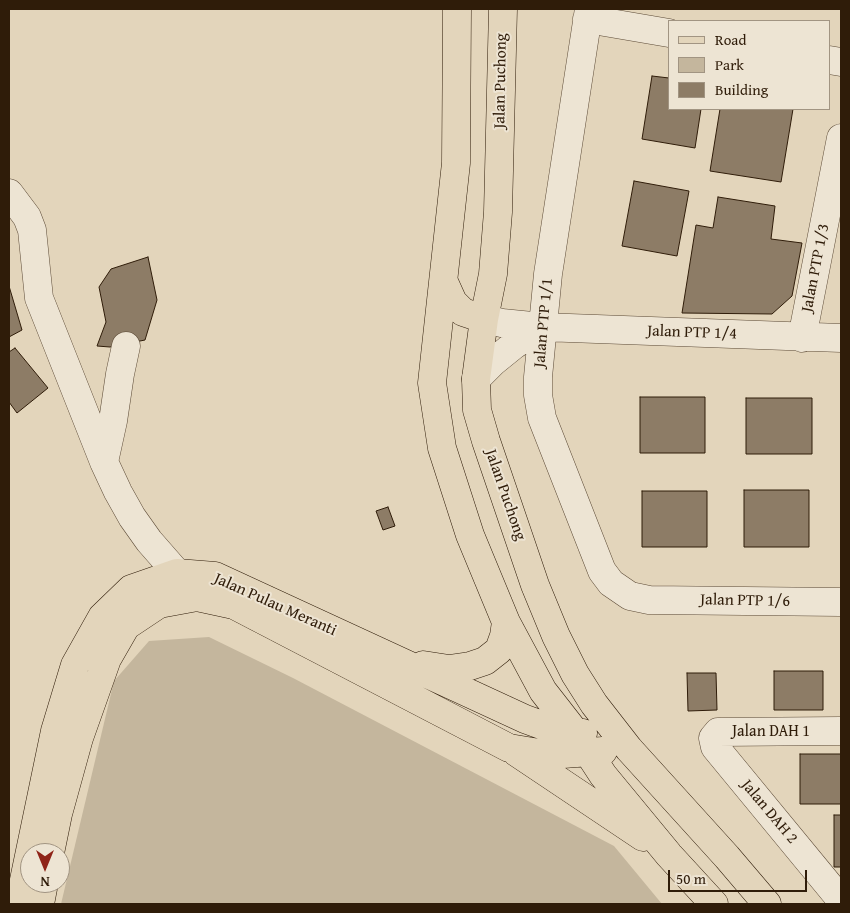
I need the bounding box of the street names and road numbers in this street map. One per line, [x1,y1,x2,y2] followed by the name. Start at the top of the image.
[491,33,511,129] street label: Jalan Puchong
[798,222,834,314] street label: Jalan PTP 1/3
[531,277,557,369] street label: Jalan PTP 1/1
[647,322,737,344] street label: Jalan PTP 1/4
[480,447,530,543] street label: Jalan Puchong
[211,569,339,641] street label: Jalan Pulau Meranti
[700,591,790,611] street label: Jalan PTP 1/6
[732,722,810,742] street label: Jalan DAH 1
[737,776,801,848] street label: Jalan DAH 2

